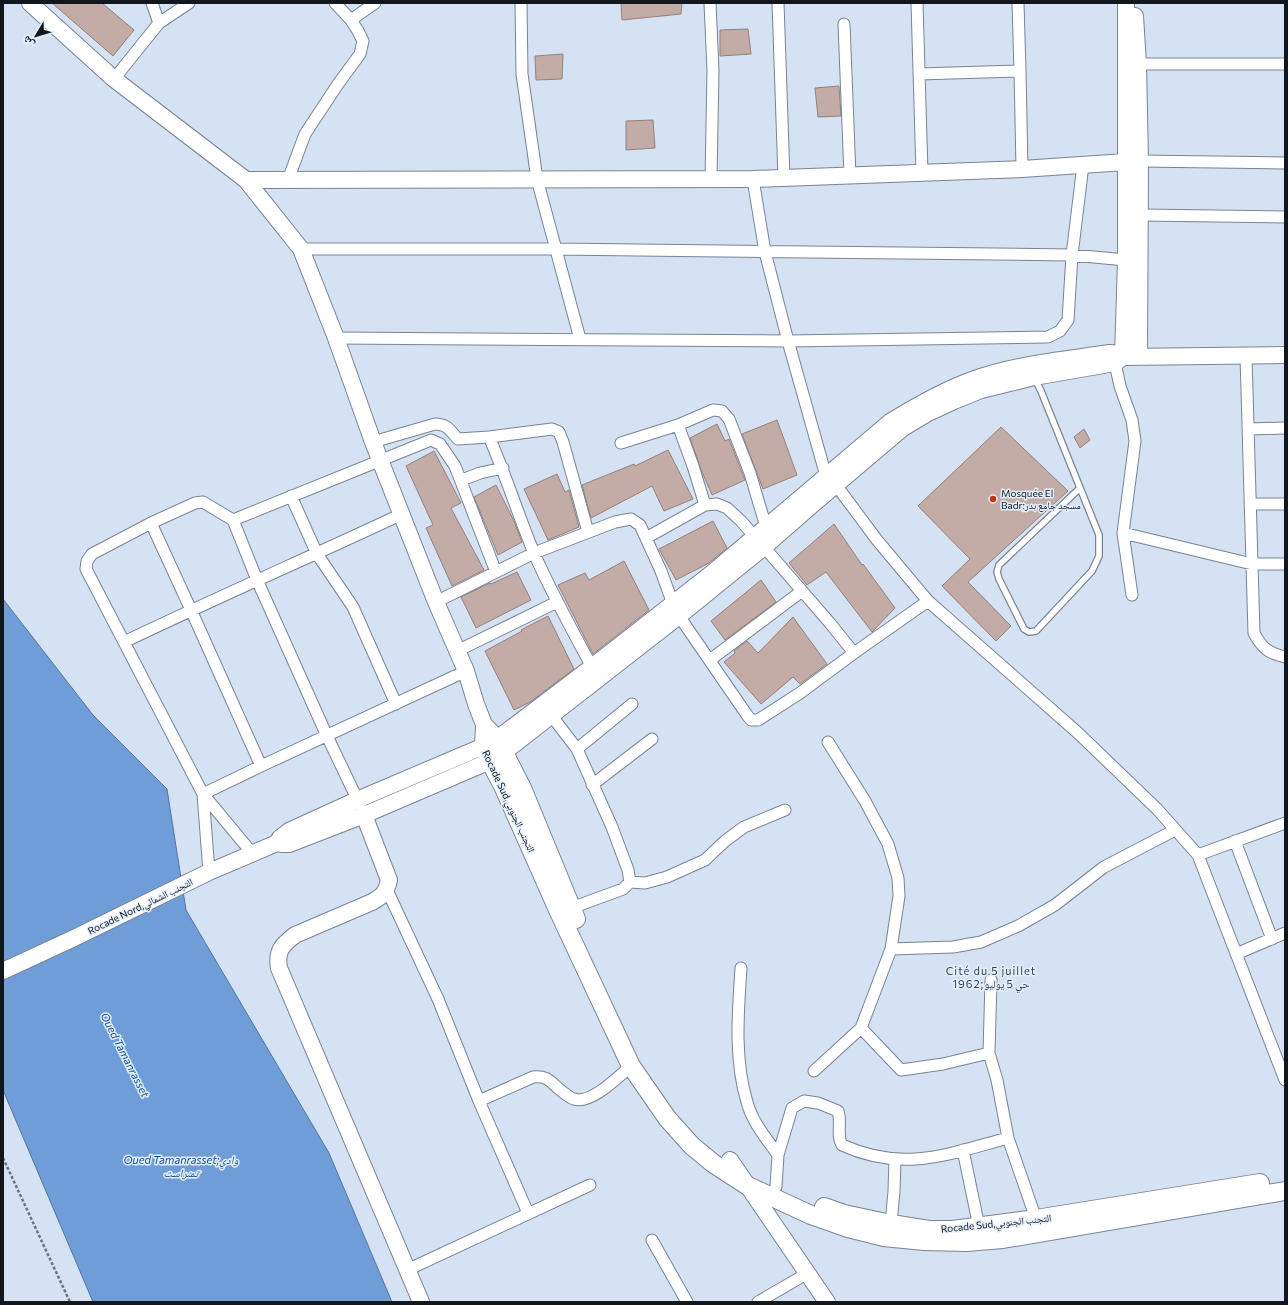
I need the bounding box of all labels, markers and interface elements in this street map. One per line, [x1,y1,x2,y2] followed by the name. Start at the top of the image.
[16,16,56,56] north arrow
[19,32,38,51] text: ش
[1001,487,1081,512] place label: Mosquée El Badr;مسجد جامع بدر
[988,494,998,504] marker: Mosquée El Badr;مسجد جامع بدر
[478,748,538,855] street label: Rocade Sud,التجنب الجنوبي
[85,875,196,939] street label: Rocade Nord,التجنب الشمالي
[946,964,1036,993] district label: Cité du 5 juillet 1962;حي 5 يوليو
[99,1010,153,1100] water label: Oued Tamanrasset
[124,1153,238,1180] water label: Oued Tamanrasset;وادي تمنراست
[940,1211,1052,1237] street label: Rocade Sud,التجنب الجنوبي

